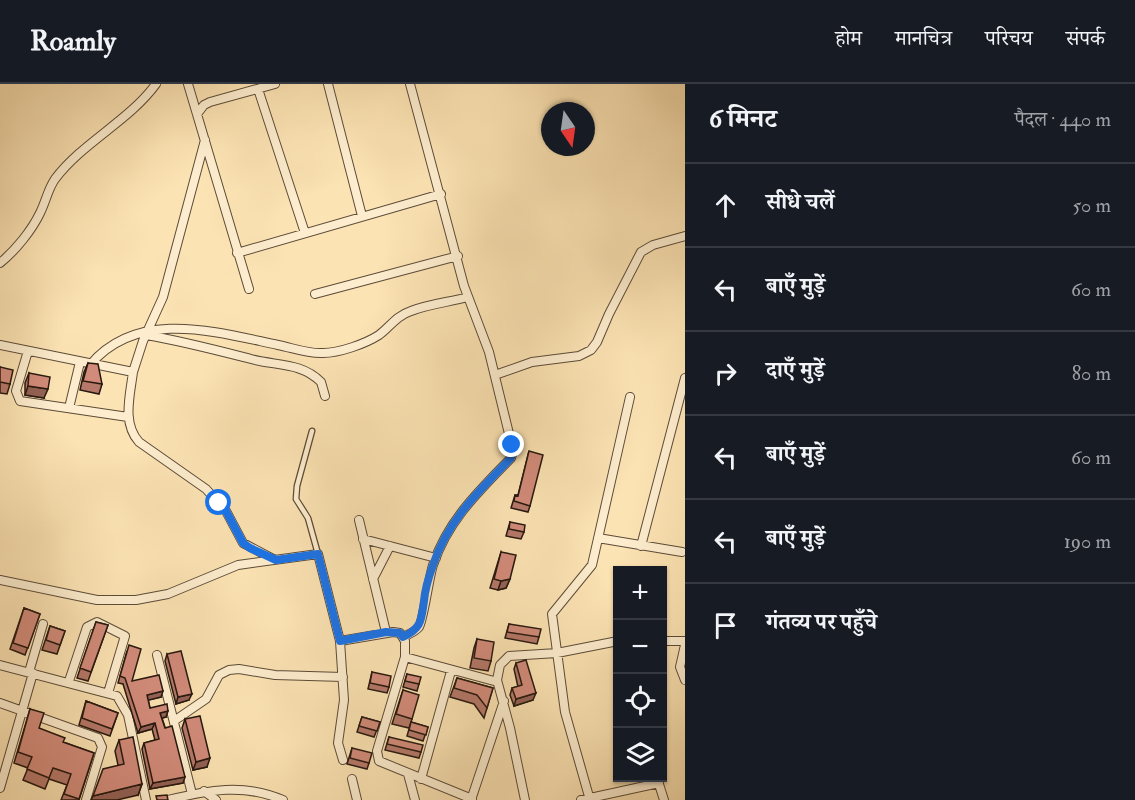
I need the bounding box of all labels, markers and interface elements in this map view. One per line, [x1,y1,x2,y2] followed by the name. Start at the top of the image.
[30,24,116,59] text: Roamly
[835,25,862,52] text: होम
[895,25,952,52] text: मानचित्र
[985,25,1033,52] text: परिचय
[1066,25,1105,52] text: संपर्क
[541,102,595,156] north arrow
[709,103,777,135] text: 6 मिनट
[1014,107,1111,132] text: पैदल · 440 m
[766,188,834,216] text: सीधे चलें
[709,189,742,222] icon: ahead
[1072,193,1111,218] text: 50 m
[766,272,825,300] text: बाएँ मुड़ें
[709,273,742,306] icon: left
[1071,277,1111,302] text: 60 m
[766,356,825,384] text: दाएँ मुड़ें
[709,357,742,390] icon: right
[1072,361,1111,386] text: 80 m
[498,431,524,457] route end
[766,440,825,468] text: बाएँ मुड़ें
[709,441,742,474] icon: left
[1071,445,1111,470] text: 60 m
[205,489,231,515] route start
[766,524,825,552] text: बाएँ मुड़ें
[709,525,742,558] icon: left
[1064,529,1111,554] text: 190 m
[613,566,667,782] map controls
[613,566,667,620] button: +
[766,608,877,636] text: गंतव्य पर पहुँचे
[709,609,742,642] icon: arrive
[613,620,667,674] button: −
[613,674,667,728] button: locate
[613,728,667,782] button: layers

